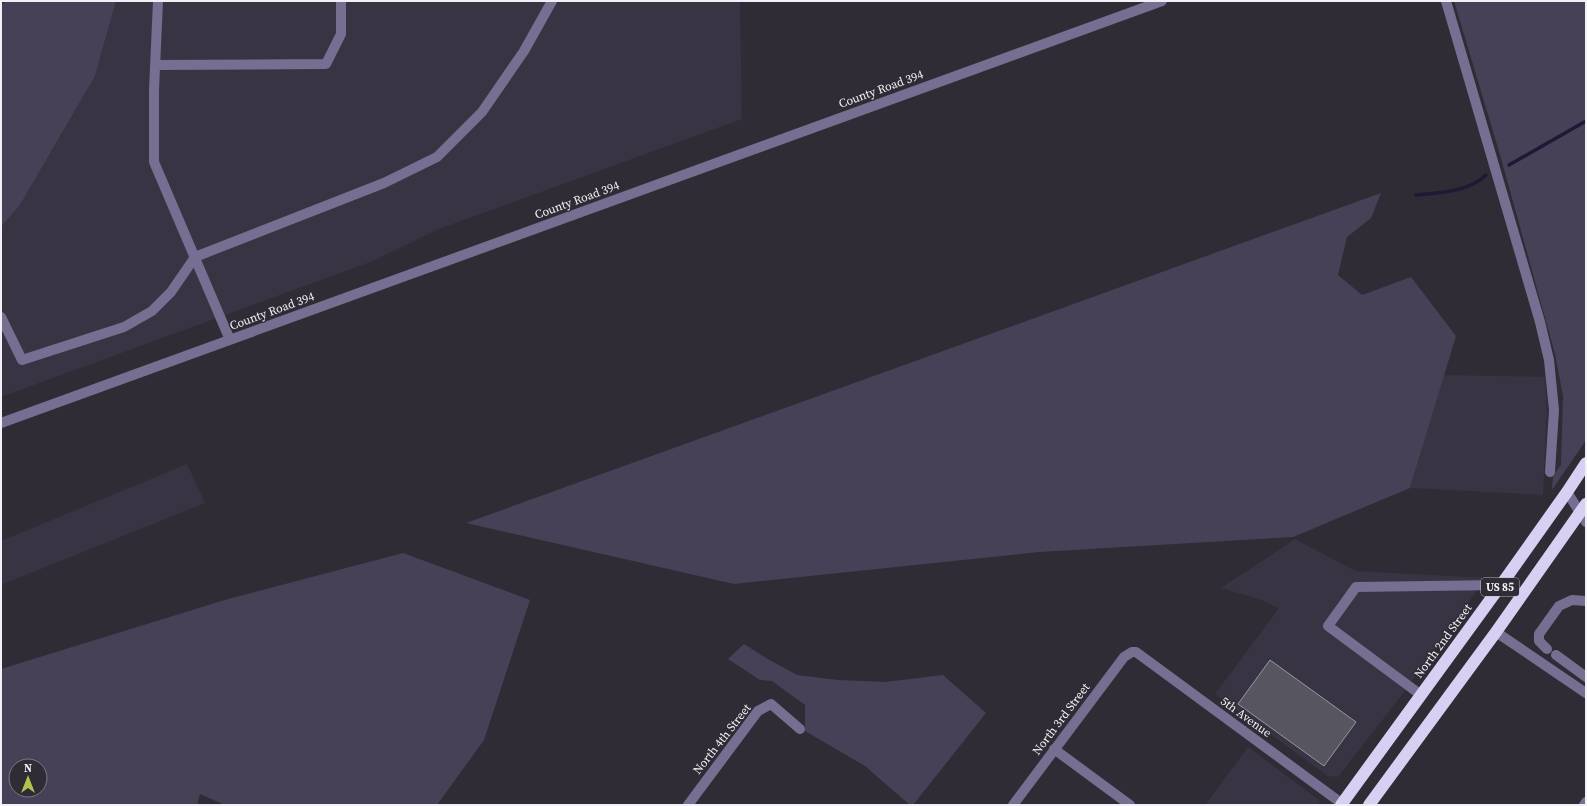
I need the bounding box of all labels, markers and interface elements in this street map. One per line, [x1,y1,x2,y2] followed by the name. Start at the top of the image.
[836,66,926,112] street label: County Road 394
[532,177,622,223] street label: County Road 394
[227,288,317,334] street label: County Road 394
[1481,578,1519,596] road number: US 85
[1411,600,1475,681] street label: North 2nd Street
[1029,680,1093,758] street label: North 3rd Street
[1217,693,1275,741] street label: 5th Avenue
[689,700,755,778] street label: North 4th Street
[8,758,48,798] north arrow
[24,761,32,776] text: N

